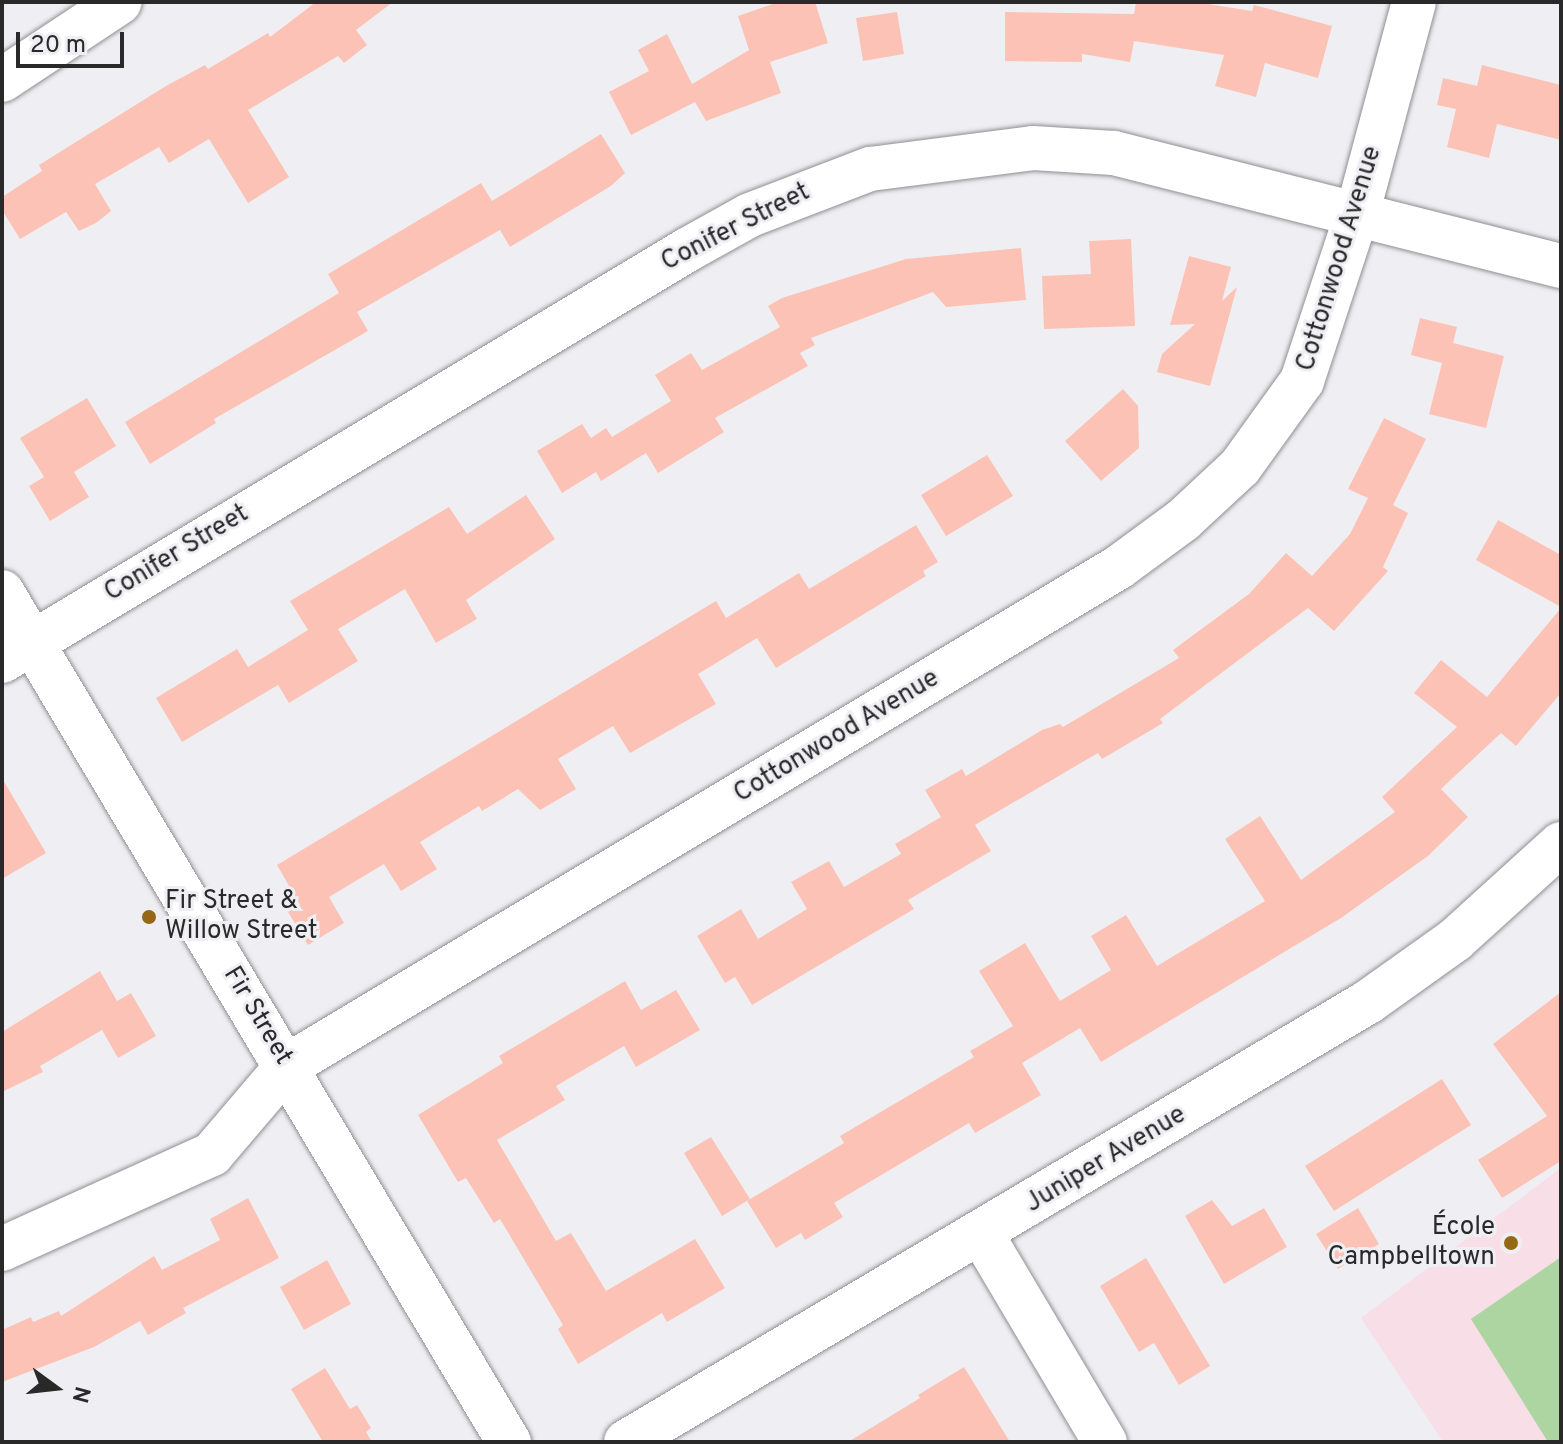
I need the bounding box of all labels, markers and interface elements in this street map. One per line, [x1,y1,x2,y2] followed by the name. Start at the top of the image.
[20,16,128,66] scale bar
[30,31,86,61] text: 20 m
[1291,142,1389,376] street label: Cottonwood Avenue
[656,177,816,279] street label: Conifer Street
[99,499,255,609] street label: Conifer Street
[728,663,946,811] street label: Cottonwood Avenue
[165,886,318,948] place label: Fir Street & Willow Street
[140,908,158,926] marker: Fir Street & Willow Street
[216,961,298,1071] street label: Fir Street
[1020,1100,1192,1220] street label: Juniper Avenue
[1327,1212,1495,1274] place label: École Campbelltown
[1502,1234,1520,1252] marker: École Campbelltown
[16,1348,96,1428] north arrow
[65,1383,95,1405] text: N

